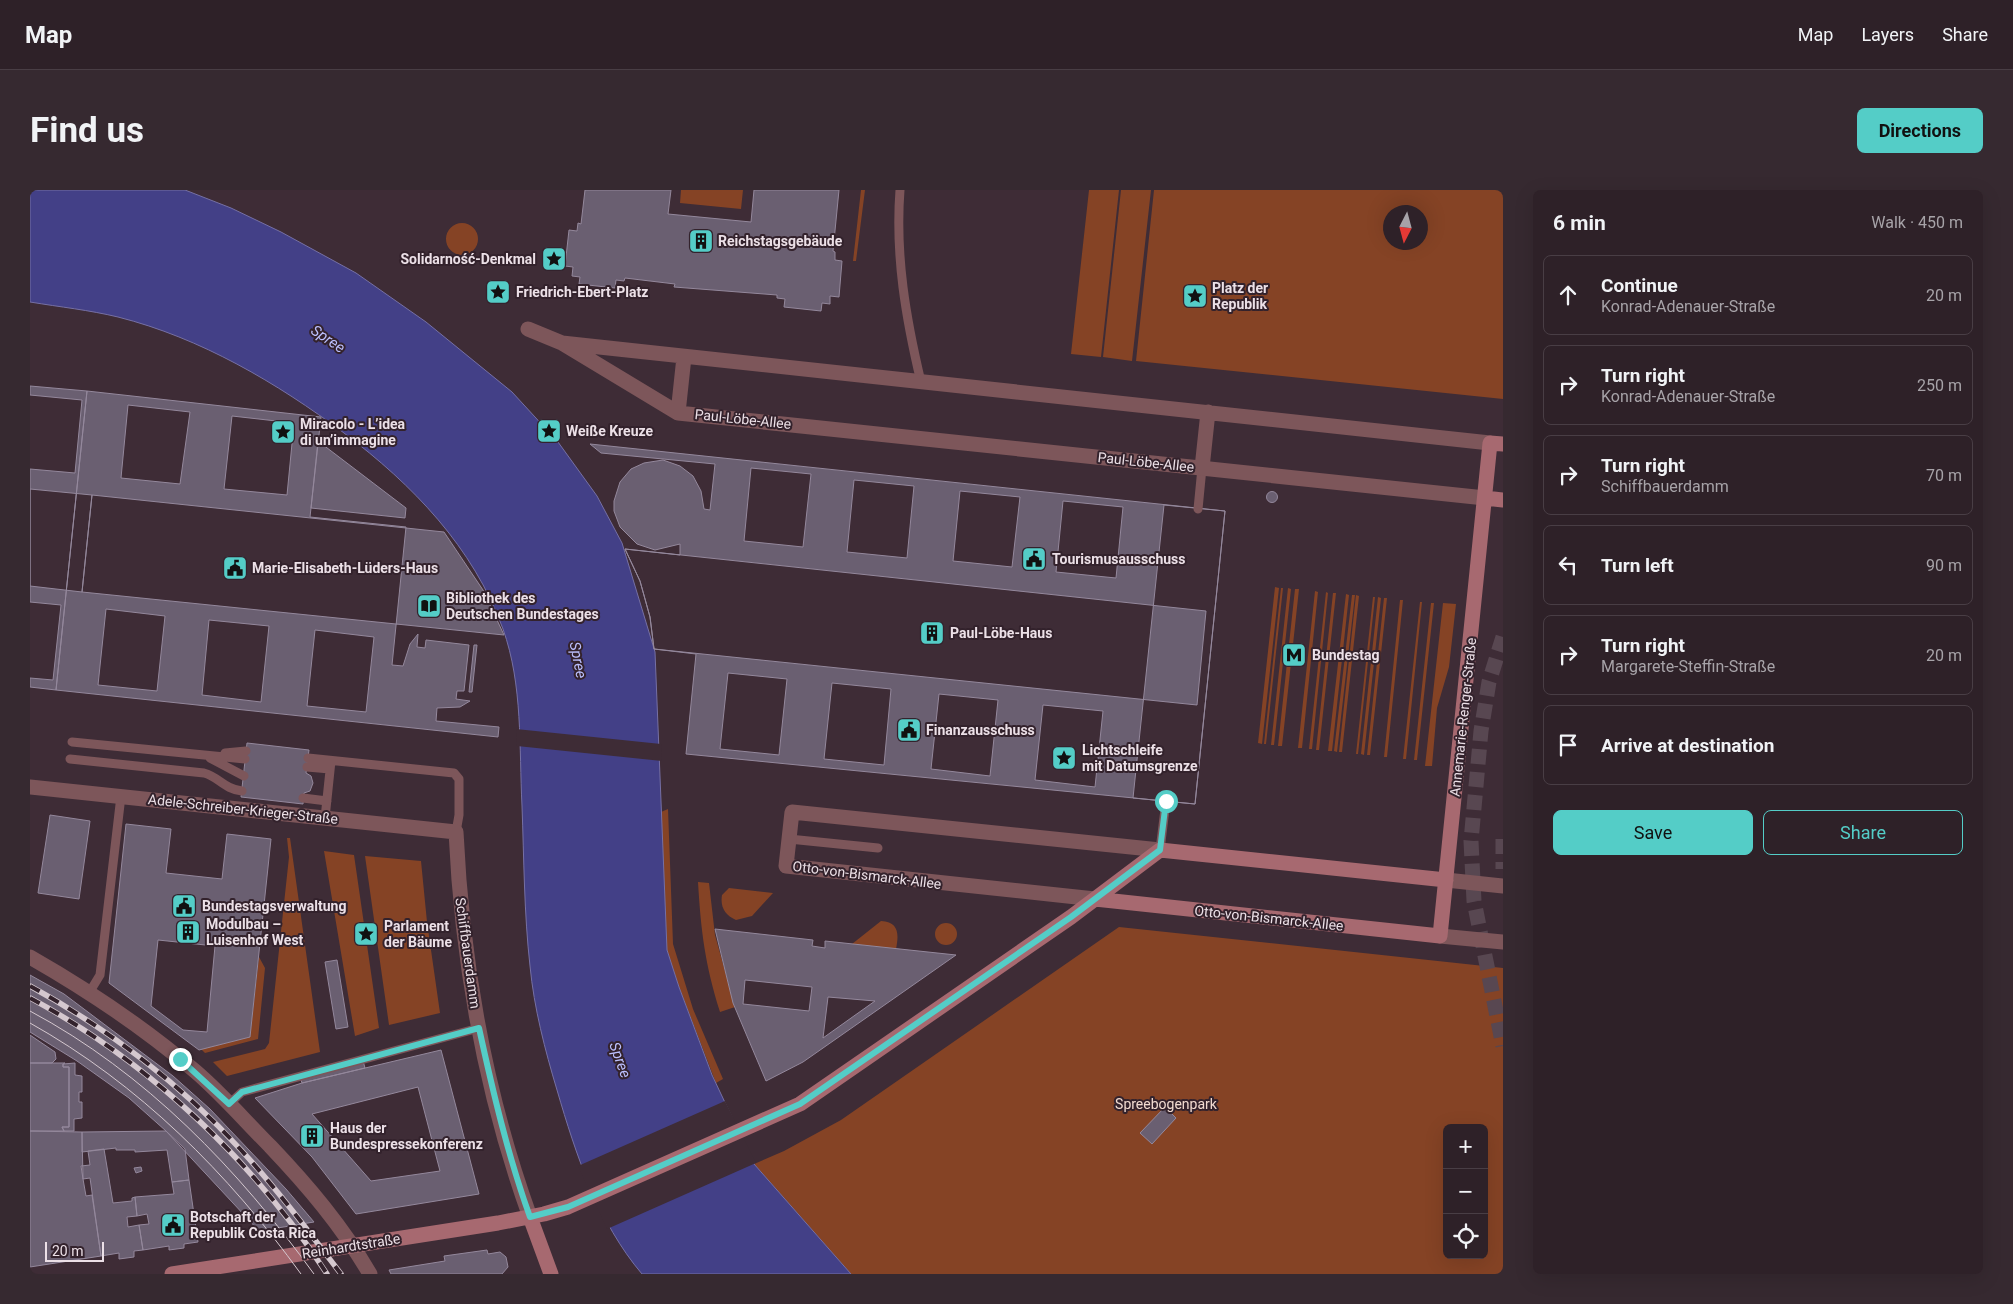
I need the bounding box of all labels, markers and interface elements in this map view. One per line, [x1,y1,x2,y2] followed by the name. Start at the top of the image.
[25,21,72,49] text: Map
[1798,24,1833,45] text: Map
[1861,24,1914,45] text: Layers
[1942,24,1988,45] text: Share
[1857,108,1983,153] button: Directions
[30,110,144,151] text: Find us
[1383,205,1428,250] north arrow
[1553,211,1606,235] text: 6 min
[1871,213,1963,232] text: Walk · 450 m
[688,228,714,254] building icon: Reichstagsgebäude
[718,233,843,249] place label: Reichstagsgebäude
[541,246,567,272] place icon: Solidarność-Denkmal
[401,251,536,267] place label: Solidarność-Denkmal
[1601,274,1678,297] text: Continue
[485,279,511,305] place icon: Friedrich-Ebert-Platz
[1212,280,1268,312] place label: Platz der Republik
[1554,281,1582,309] icon: ahead
[1182,283,1208,309] place icon: Platz der Republik
[516,284,648,300] place label: Friedrich-Ebert-Platz
[1926,286,1962,305] text: 20 m
[1601,297,1775,316] text: Konrad-Adenauer-Straße
[308,321,349,357] water label: Spree
[1601,364,1685,387] text: Turn right
[1554,371,1582,399] icon: right
[1917,376,1962,395] text: 250 m
[1601,387,1775,406] text: Konrad-Adenauer-Straße
[694,406,792,432] street label: Paul-Löbe-Allee
[300,416,406,448] place label: Miracolo - L’idea di un’immagine
[536,418,562,444] place icon: Weiße Kreuze
[270,419,296,445] place icon: Miracolo - L’idea di un’immagine
[566,423,654,439] place label: Weiße Kreuze
[1097,449,1195,475] street label: Paul-Löbe-Allee
[1601,454,1685,477] text: Turn right
[1554,461,1582,489] icon: right
[1926,466,1962,485] text: 70 m
[1601,477,1729,496] text: Schiffbauerdamm
[1021,546,1047,572] public building icon: Tourismusausschuss
[1052,551,1186,567] place label: Tourismusausschuss
[1554,551,1582,579] icon: left
[1601,554,1674,577] text: Turn left
[222,555,248,581] public building icon: Marie-Elisabeth-Lüders-Haus
[1926,556,1962,575] text: 90 m
[252,560,438,576] place label: Marie-Elisabeth-Lüders-Haus
[446,590,599,622] place label: Bibliothek des Deutschen Bundestages
[416,593,442,619] library icon: Bibliothek des Deutschen Bundestages
[919,620,945,646] building icon: Paul-Löbe-Haus
[950,625,1052,641] place label: Paul-Löbe-Haus
[1601,634,1685,657] text: Turn right
[1447,637,1479,797] street label: Annemarie-Renger-Straße
[566,640,590,680] water label: Spree
[1554,641,1582,669] icon: right
[1281,642,1307,668] metro station icon: Bundestag
[1926,646,1962,665] text: 20 m
[1312,647,1379,663] place label: Bundestag
[1601,657,1775,676] text: Margarete-Steffin-Straße
[896,717,922,743] public building icon: Finanzausschuss
[926,722,1035,738] place label: Finanzausschuss
[1554,731,1582,759] icon: arrive
[1601,734,1774,757] text: Arrive at destination
[1082,742,1198,774] place label: Lichtschleife mit Datumsgrenze
[1051,745,1077,771] place icon: Lichtschleife mit Datumsgrenze
[1155,790,1178,813] route start
[147,791,339,827] street label: Adele-Schreiber-Krieger-Straße
[1553,810,1753,855] button: Save
[1763,810,1963,855] button: Share
[792,858,942,892] street label: Otto-von-Bismarck-Allee
[171,893,197,919] public building icon: Bundestagsverwaltung
[452,897,484,1009] street label: Schiffbauerdamm
[202,898,346,914] place label: Bundestagsverwaltung
[1194,902,1344,934] street label: Otto-von-Bismarck-Allee
[206,916,304,948] place label: Modulbau – Luisenhof West
[384,918,452,950] place label: Parlament der Bäume
[175,919,201,945] building icon: Modulbau – Luisenhof West
[353,921,379,947] place icon: Parlament der Bäume
[605,1040,635,1081] water label: Spree
[169,1048,192,1071] route end
[1115,1096,1218,1112] park label: Spreebogenpark
[330,1120,483,1152] place label: Haus der Bundespressekonferenz
[299,1123,325,1149] building icon: Haus der Bundespressekonferenz
[1443,1124,1488,1259] map controls
[1443,1124,1488,1169] button: +
[1443,1169,1488,1214] button: −
[190,1209,316,1241] place label: Botschaft der Republik Costa Rica
[160,1212,186,1238] public building icon: Botschaft der Republik Costa Rica
[1443,1214,1488,1259] button: locate
[301,1230,401,1262] street label: Reinhardtstraße
[45,1239,104,1262] scale bar
[52,1243,84,1259] text: 20 m

